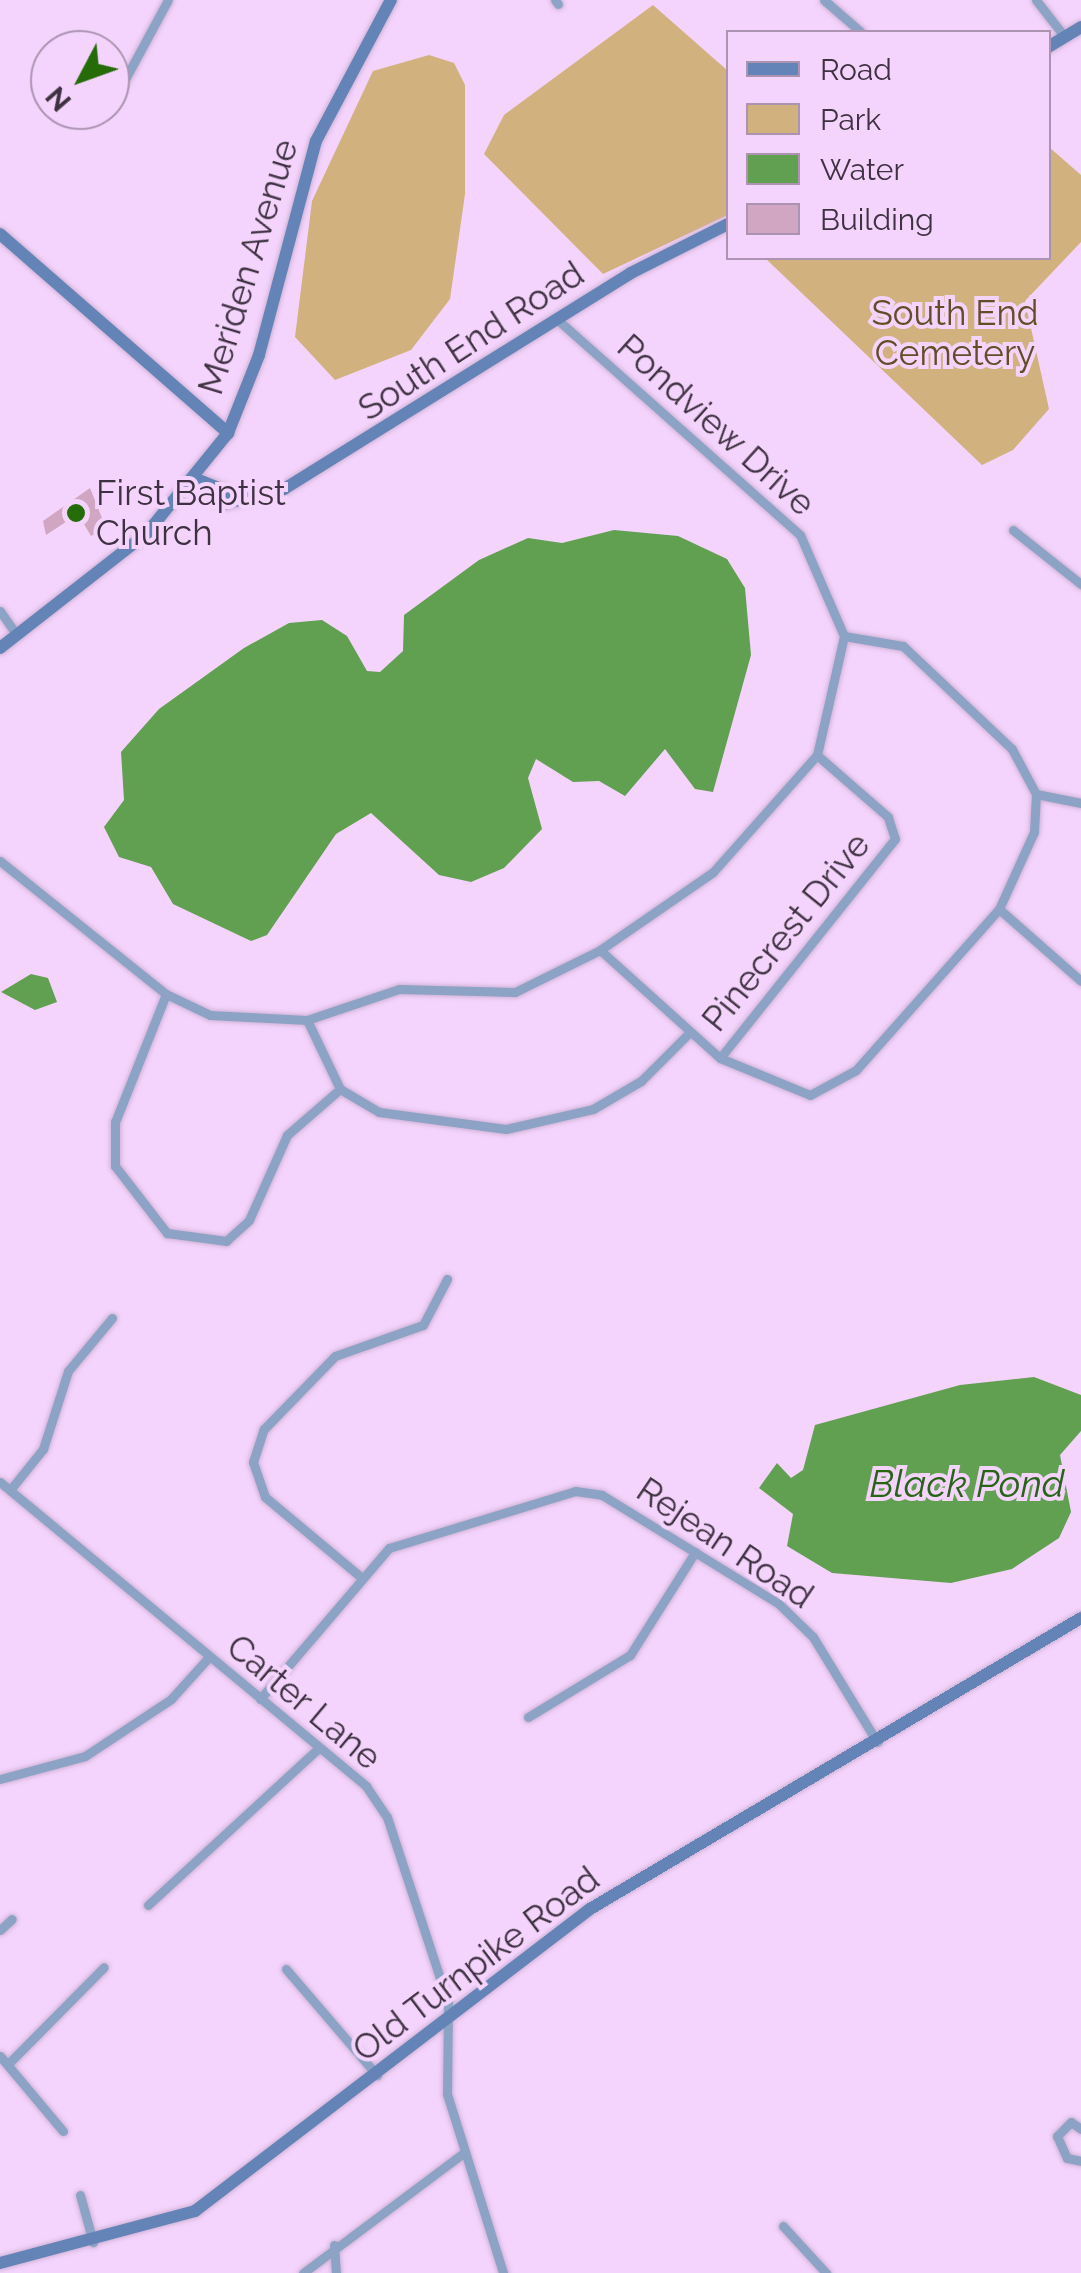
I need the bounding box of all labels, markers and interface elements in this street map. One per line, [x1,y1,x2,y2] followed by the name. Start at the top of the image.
[30,30,130,130] north arrow
[726,30,1051,260] legend
[820,52,892,87] text: Road
[39,80,78,118] text: N
[820,102,881,137] text: Park
[189,134,307,400] street label: Meriden Avenue
[820,152,904,187] text: Water
[820,202,934,237] text: Building
[350,253,592,429] street label: South End Road
[871,292,1039,374] park label: South End Cemetery
[608,325,824,525] street label: Pondview Drive
[96,472,286,554] place label: First Baptist Church
[65,502,87,524] marker: First Baptist Church
[693,824,879,1040] street label: Pinecrest Drive
[869,1461,1065,1507] water label: Black Pond
[629,1469,821,1617] street label: Rejean Road
[218,1625,390,1779] street label: Carter Lane
[344,1857,608,2071] street label: Old Turnpike Road

